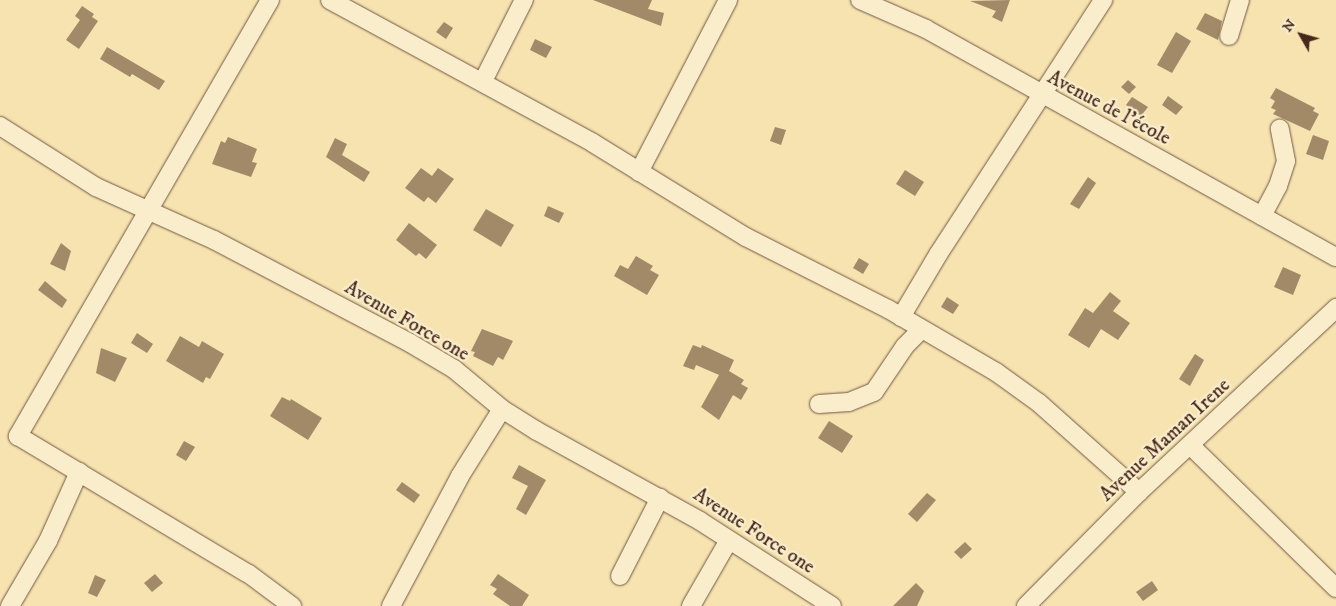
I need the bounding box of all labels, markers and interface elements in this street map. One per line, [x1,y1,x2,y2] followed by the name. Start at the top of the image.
[1276,10,1326,60] north arrow
[1279,16,1300,36] text: N
[1043,65,1175,151] street label: Avenue de l'école
[340,276,474,366] street label: Avenue Force one
[1095,373,1235,507] street label: Avenue Maman Irene
[689,483,819,579] street label: Avenue Force one

